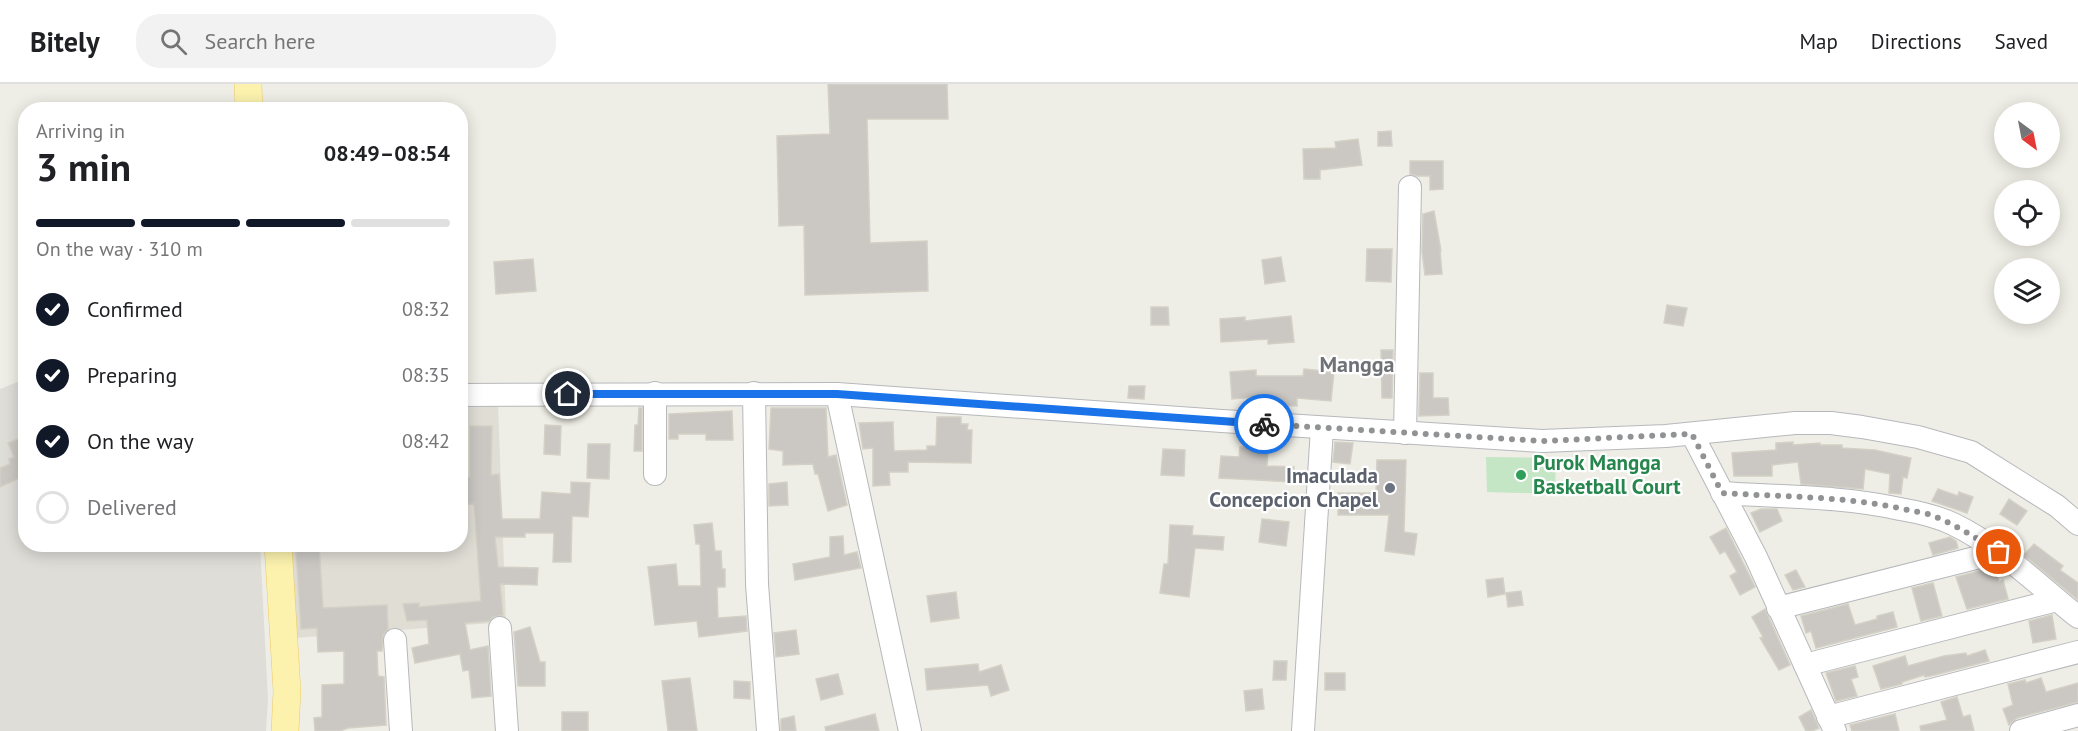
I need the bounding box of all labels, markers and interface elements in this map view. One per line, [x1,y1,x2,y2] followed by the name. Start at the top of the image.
[136,14,556,68] search box
[30,23,100,60] text: Bitely
[157,25,190,58] icon: search
[205,27,316,55] text: Search here
[1799,28,1838,55] text: Map
[1871,28,1962,55] text: Directions
[1995,28,2048,55] text: Saved
[1994,102,2060,168] north arrow
[1994,102,2060,324] map controls
[36,118,125,144] text: Arriving in
[324,139,450,167] text: 08:49–08:54
[36,141,131,192] text: 3 min
[1994,180,2060,246] button: locate
[36,236,203,262] text: On the way · 310 m
[1994,258,2060,324] button: layers
[36,293,69,326] icon: check
[87,295,183,323] text: Confirmed
[402,296,450,322] text: 08:32
[1320,350,1395,378] district label: Mangga
[36,359,69,392] icon: check
[87,361,177,389] text: Preparing
[402,362,450,388] text: 08:35
[542,368,593,419] pin
[551,377,584,410] icon: home
[1234,394,1294,454] courier
[1248,408,1281,441] icon: bike
[36,425,69,458] icon: check
[87,427,194,455] text: On the way
[402,428,450,454] text: 08:42
[1533,449,1681,500] place label: Purok Mangga Basketball Court
[1209,462,1379,513] place label: Imaculada Concepcion Chapel
[1514,468,1528,482] marker: Purok Mangga Basketball Court
[1383,481,1397,495] marker: Imaculada Concepcion Chapel
[87,493,177,521] text: Delivered
[1973,526,2024,577] pin
[1982,535,2015,568] icon: bag

